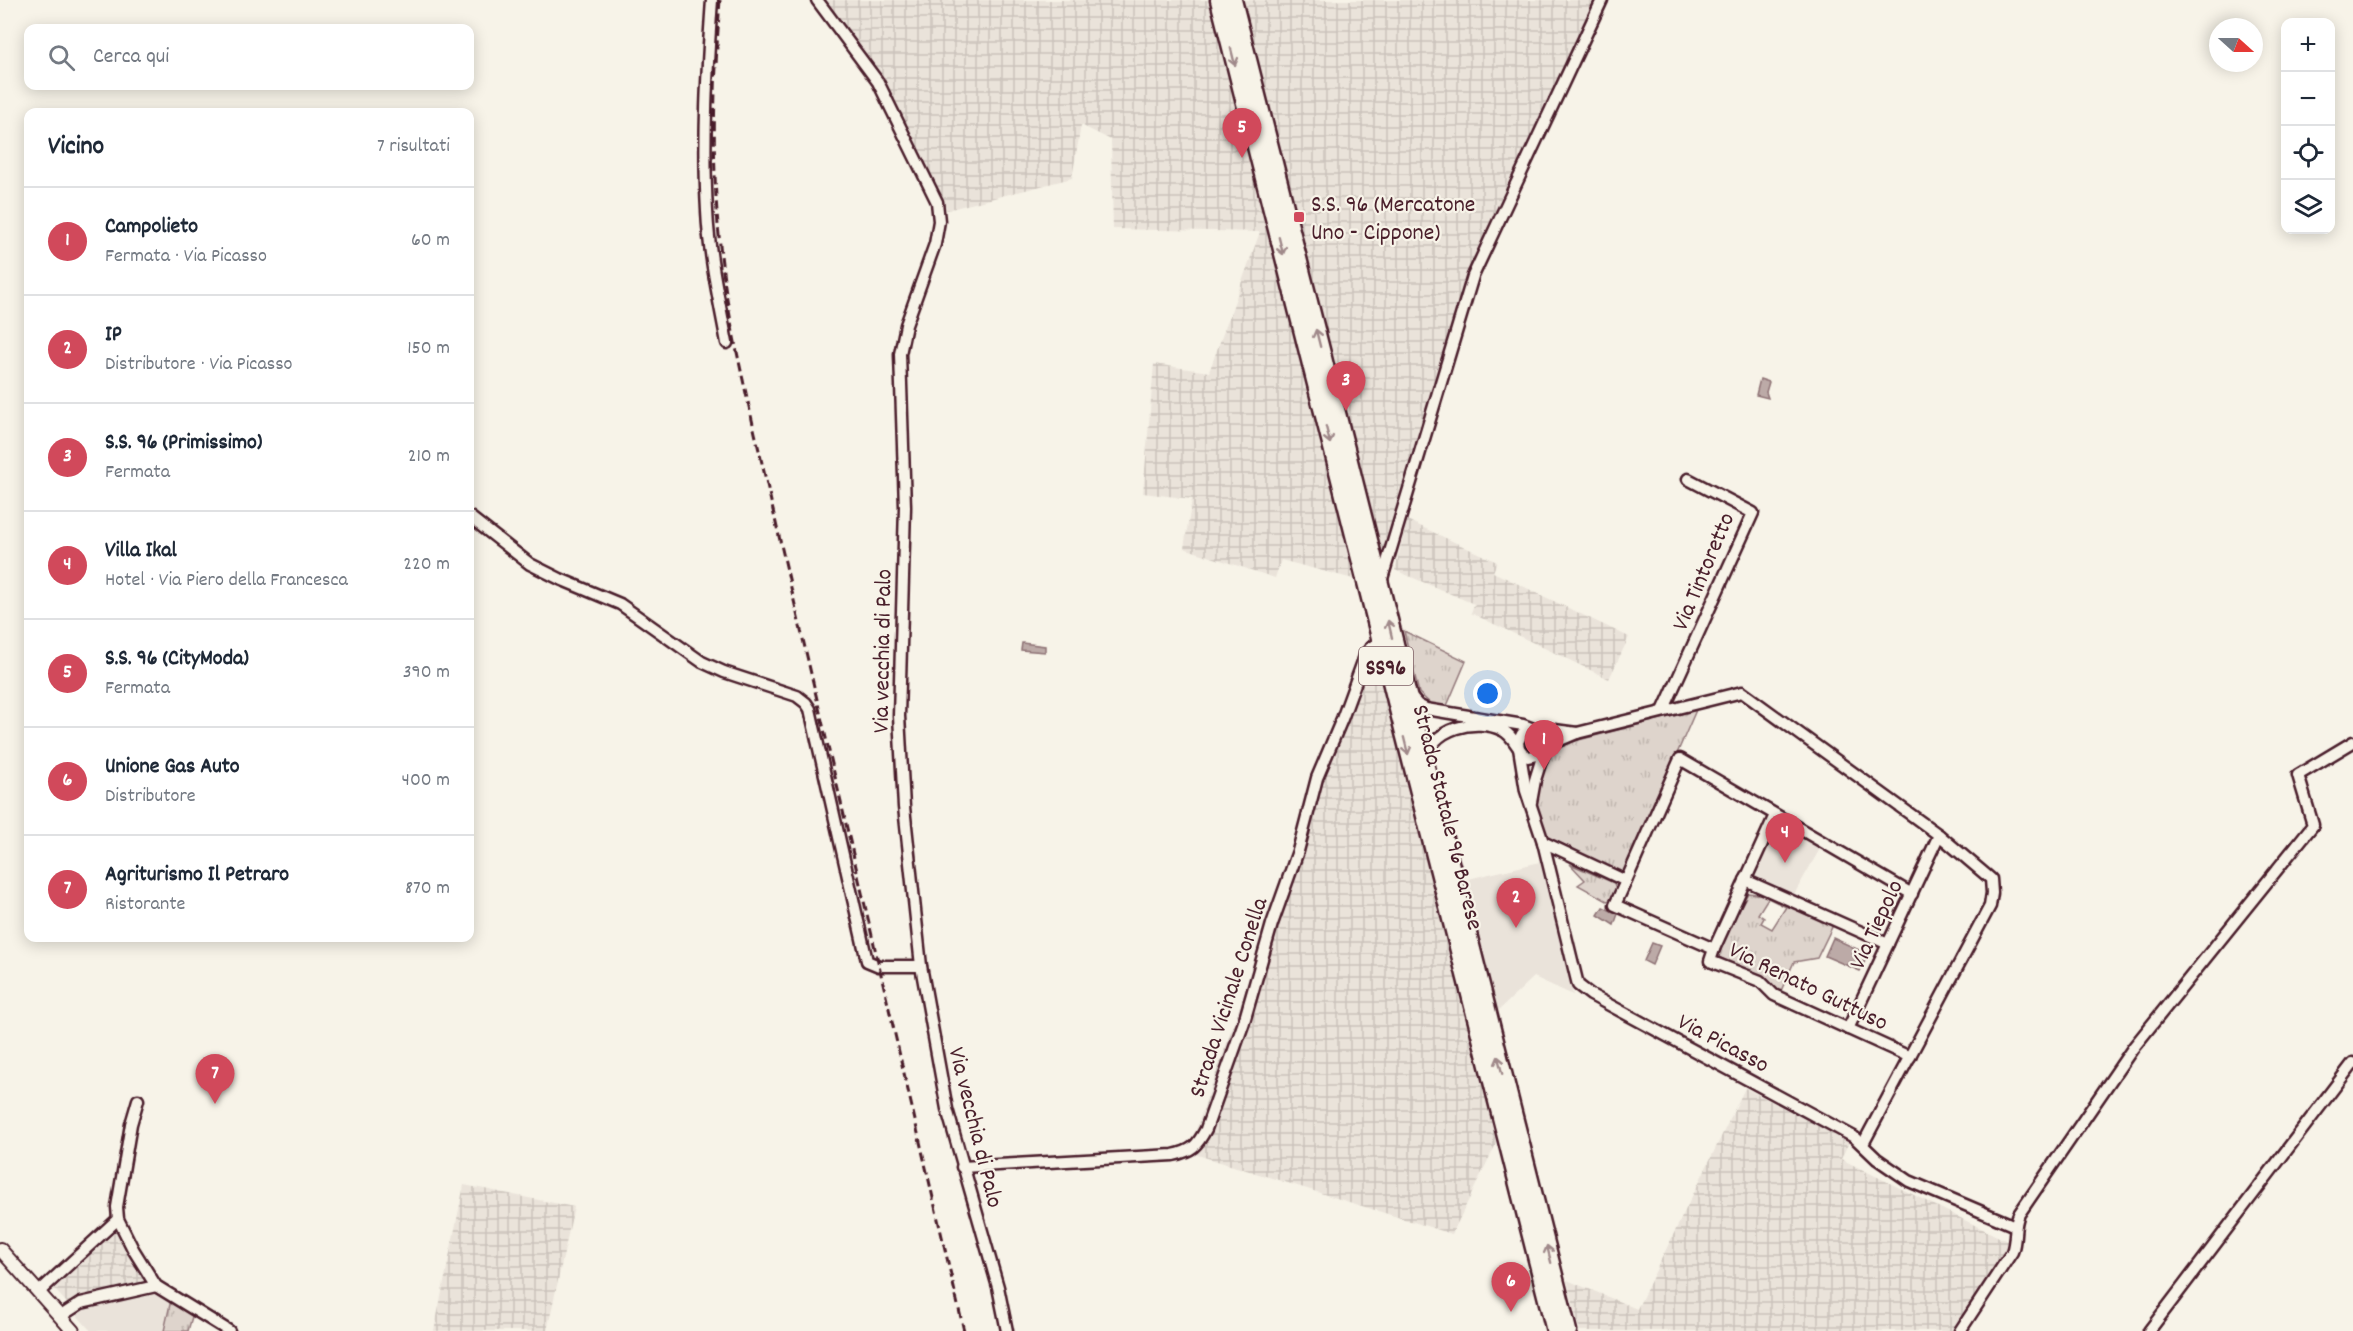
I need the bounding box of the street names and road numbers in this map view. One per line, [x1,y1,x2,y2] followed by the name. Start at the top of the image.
[1665,508,1745,636] street label: Via Tintoretto
[866,569,902,734] street label: Via vecchia di Palo
[1359,647,1413,685] road number: SS96
[1402,701,1491,934] street label: Strada Statale 96 Barese
[1842,875,1913,976] street label: Via Tiepolo
[1181,893,1278,1102] street label: Strada Vicinale Conella
[1722,934,1893,1041] street label: Via Renato Guttuso
[1671,1006,1775,1083] street label: Via Picasso
[938,1044,1010,1212] street label: Via vecchia di Palo

